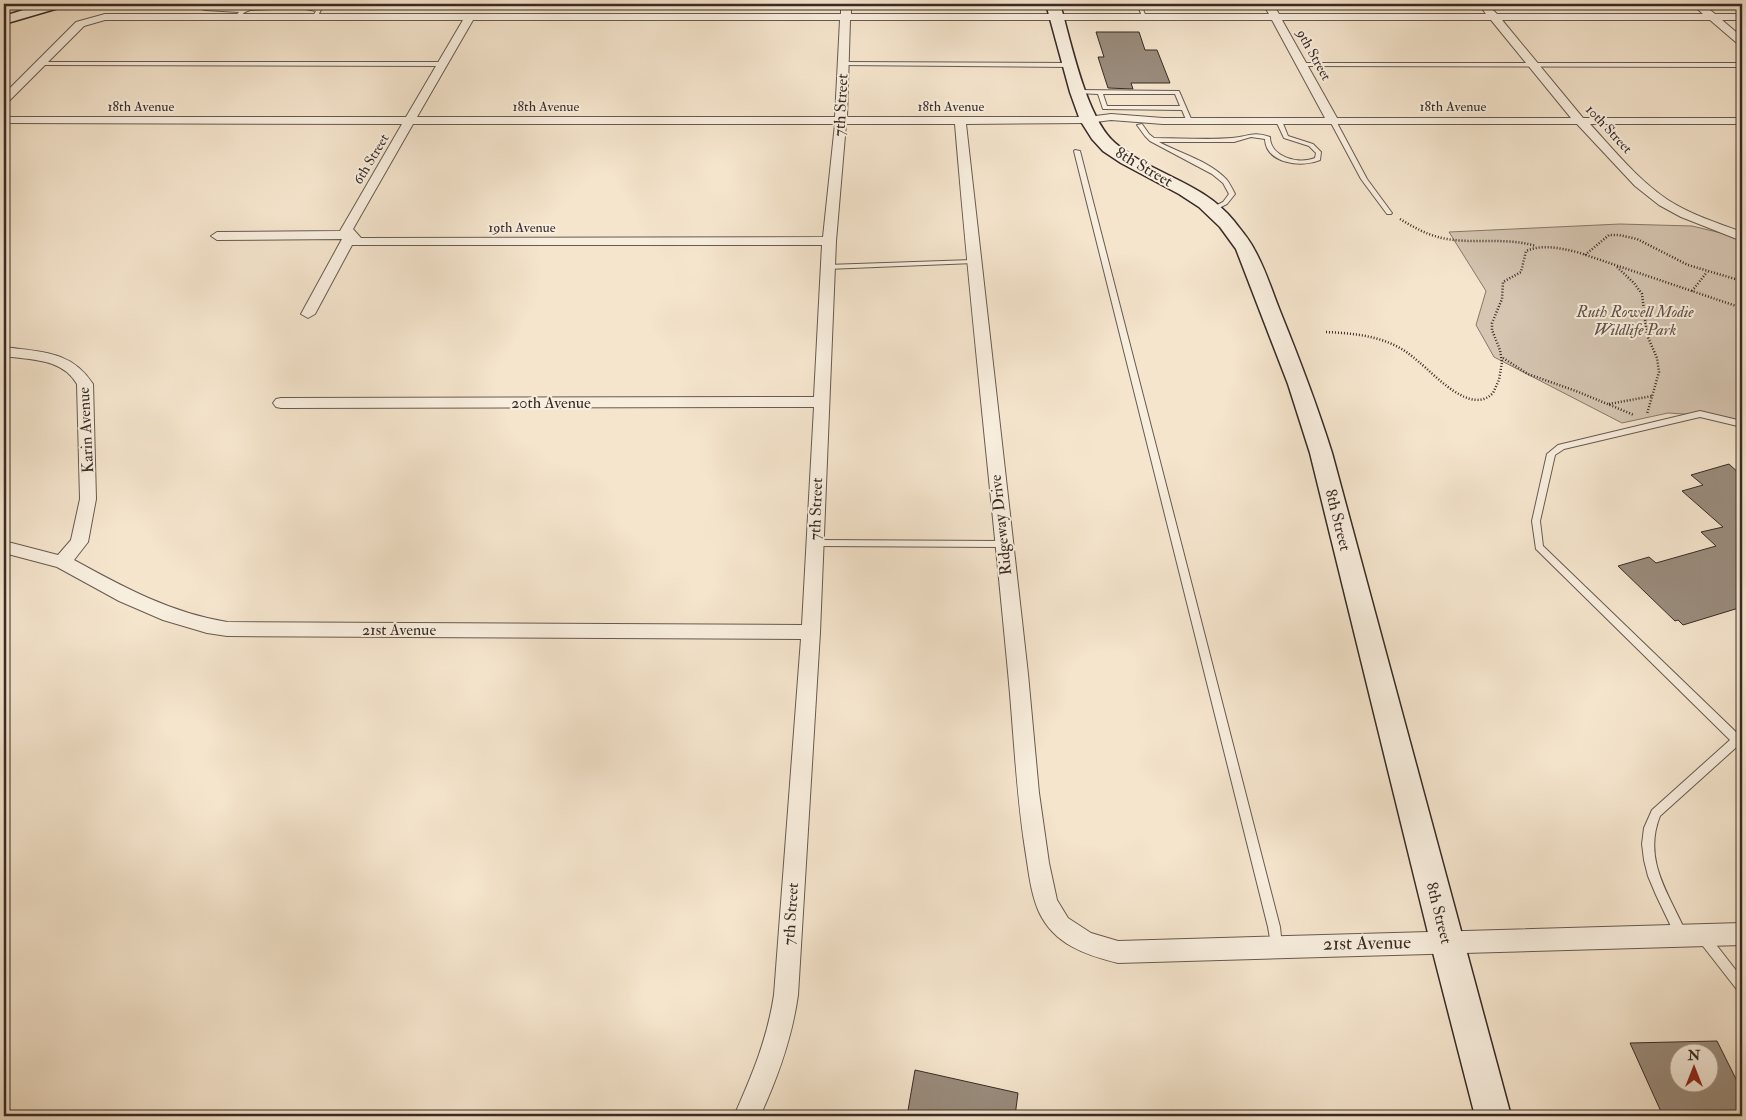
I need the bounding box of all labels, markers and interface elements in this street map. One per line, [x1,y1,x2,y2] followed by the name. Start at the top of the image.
[1293,26,1335,84] street label: 9th Street
[829,73,853,137] street label: 7th Street
[108,98,175,115] street label: 18th Avenue
[513,98,580,115] street label: 18th Avenue
[918,98,985,115] street label: 18th Avenue
[1420,98,1487,115] street label: 18th Avenue
[1582,101,1636,157] street label: 10th Street
[349,130,393,187] street label: 6th Street
[1112,143,1176,191] street label: 8th Street
[488,219,556,236] street label: 19th Avenue
[1575,302,1694,340] park label: Ruth Rowell Modie Wildlife Park
[74,386,98,473] street label: Karin Avenue
[511,393,591,413] street label: 20th Avenue
[986,473,1016,576] street label: Ridgeway Drive
[805,477,827,541] street label: 7th Street
[1321,487,1355,553] street label: 8th Street
[362,620,436,640] street label: 21st Avenue
[1422,880,1456,946] street label: 8th Street
[779,882,803,946] street label: 7th Street
[1323,930,1411,956] street label: 21st Avenue
[1668,1042,1718,1092] north arrow
[1687,1047,1701,1064] text: N

